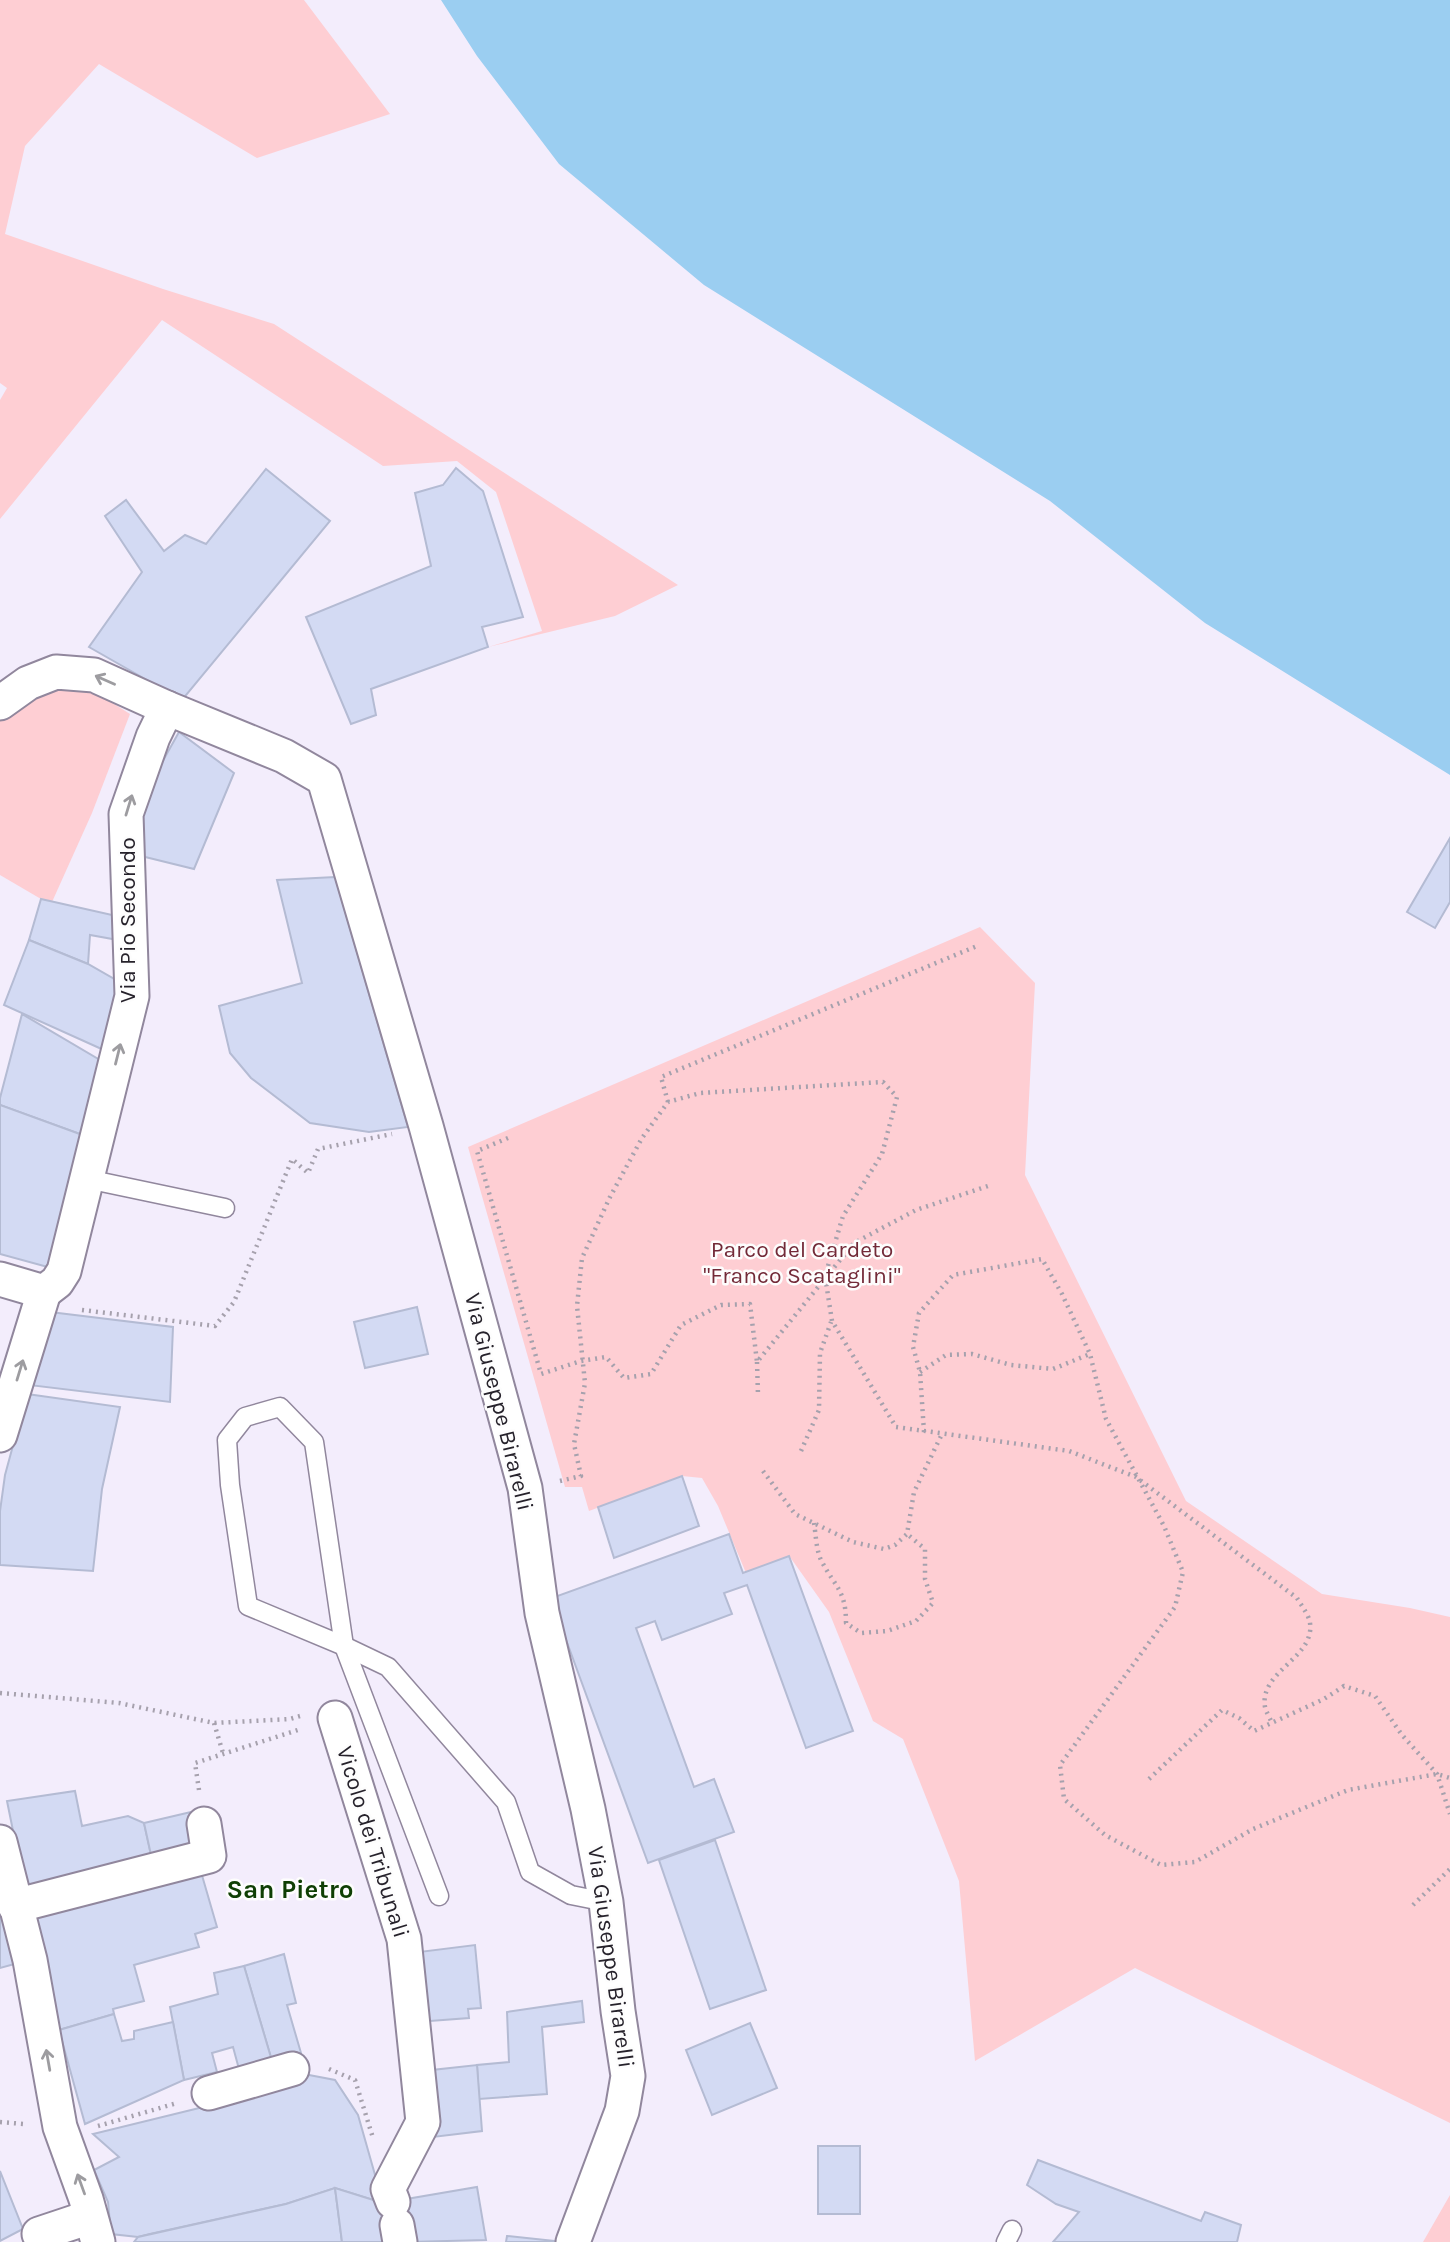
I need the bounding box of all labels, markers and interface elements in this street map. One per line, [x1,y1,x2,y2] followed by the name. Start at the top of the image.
[95,673,116,686] one-way arrow
[124,794,137,816] one-way arrow
[114,837,141,1003] street label: Via Pio Secondo
[112,1043,125,1066] one-way arrow
[703,1236,901,1289] park label: Parco del Cardeto "Franco Scataglini"
[459,1290,539,1514] street label: Via Giuseppe Birarelli
[15,1359,28,1381] one-way arrow
[331,1743,415,1941] street label: Vicolo dei Tribunali
[582,1844,640,2070] street label: Via Giuseppe Birarelli
[226,1874,354,1905] district label: San Pietro
[41,2049,55,2072] one-way arrow
[74,2174,86,2196] one-way arrow

